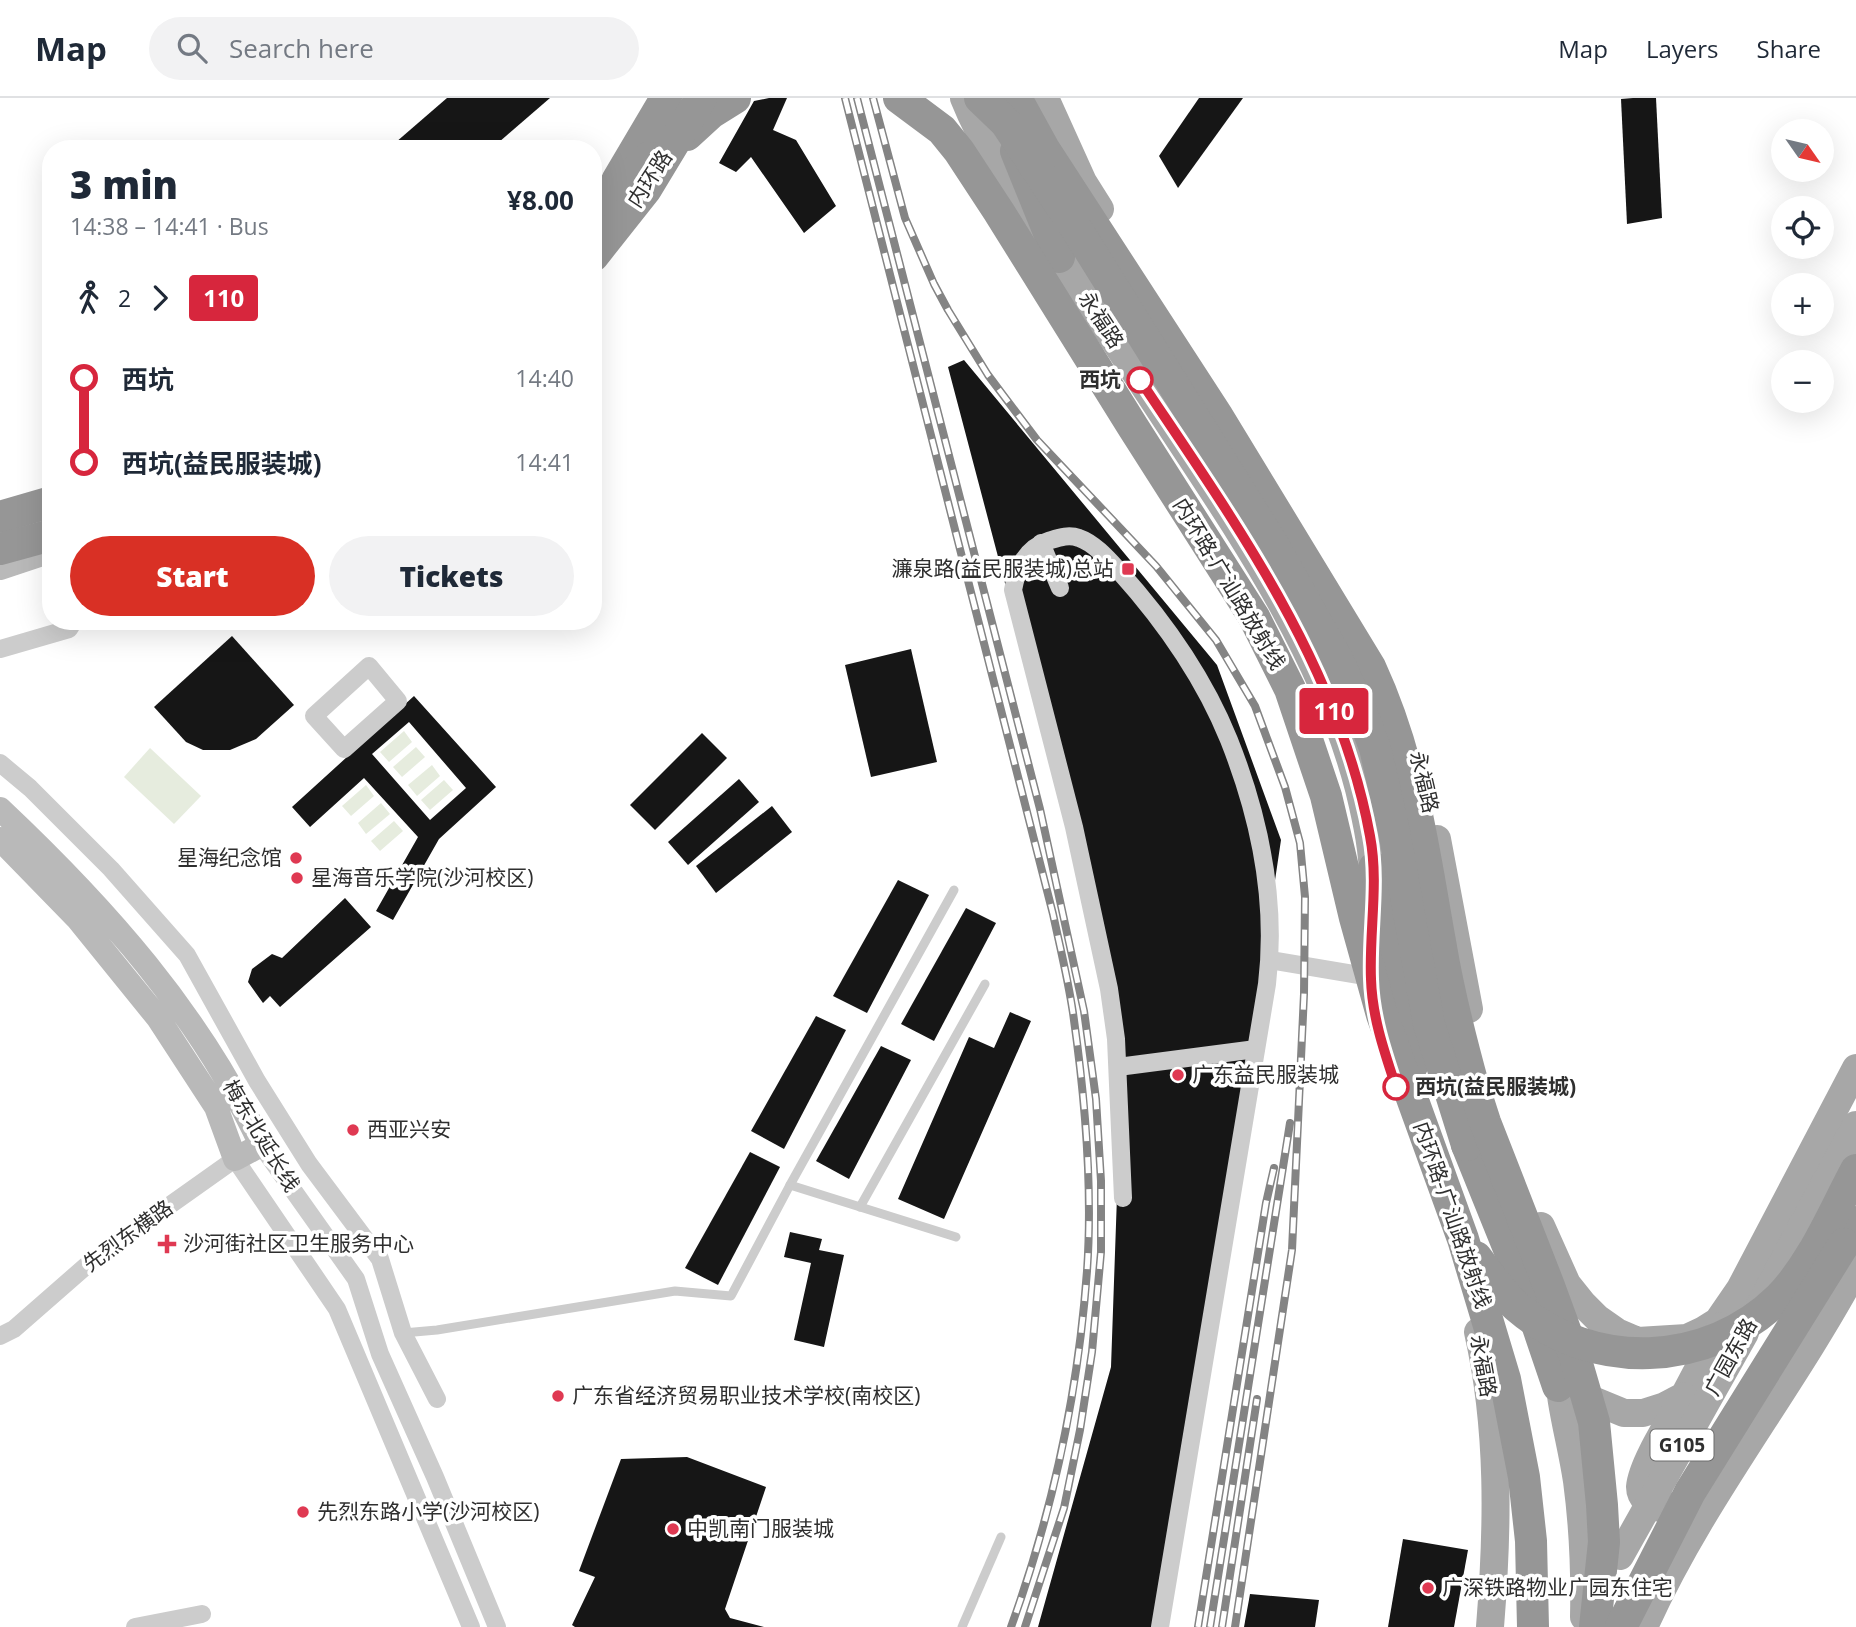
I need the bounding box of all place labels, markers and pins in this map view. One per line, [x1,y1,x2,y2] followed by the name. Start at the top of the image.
[1079,365,1121,393] place label: 西坑
[1127,367,1153,393] marker: 西坑
[892,554,1114,582] place label: 濂泉路(益民服装城)总站
[1120,561,1136,577] marker: 濂泉路(益民服装城)总站
[177,843,282,871] place label: 星海纪念馆
[288,850,304,866] marker: 星海纪念馆
[311,863,533,891] place label: 星海音乐学院(沙河校区)
[289,870,305,886] marker: 星海音乐学院(沙河校区)
[1192,1060,1339,1088] place label: 广东益民服装城
[1170,1067,1186,1083] marker: 广东益民服装城
[1415,1072,1576,1100] place label: 西坑(益民服装城)
[1383,1074,1409,1100] marker: 西坑(益民服装城)
[367,1115,451,1143] place label: 西亚兴安
[345,1122,361,1138] marker: 西亚兴安
[183,1229,414,1257] place label: 沙河街社区卫生服务中心
[157,1234,177,1254] marker: 沙河街社区卫生服务中心
[572,1381,920,1409] place label: 广东省经济贸易职业技术学校(南校区)
[550,1388,566,1404] marker: 广东省经济贸易职业技术学校(南校区)
[317,1497,539,1525] place label: 先烈东路小学(沙河校区)
[295,1504,311,1520] marker: 先烈东路小学(沙河校区)
[687,1514,834,1542] place label: 中凯南门服装城
[665,1521,681,1537] marker: 中凯南门服装城
[1442,1573,1673,1601] place label: 广深铁路物业广园东住宅
[1420,1580,1436,1596] marker: 广深铁路物业广园东住宅

